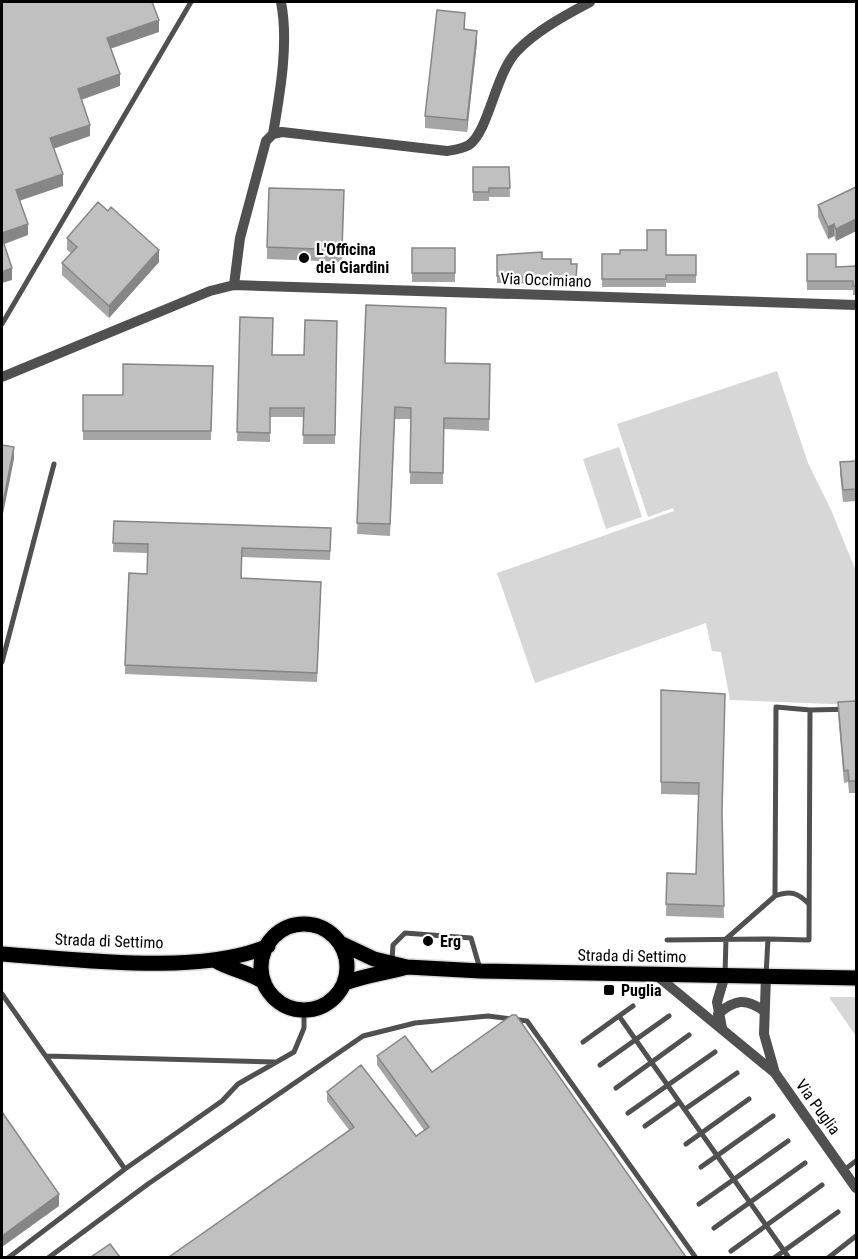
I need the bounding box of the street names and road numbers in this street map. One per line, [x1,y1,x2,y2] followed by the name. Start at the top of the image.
[500,269,592,291] street label: Via Occimiano
[54,930,164,952] street label: Strada di Settimo
[577,946,687,966] street label: Strada di Settimo
[792,1076,844,1138] street label: Via Puglia

